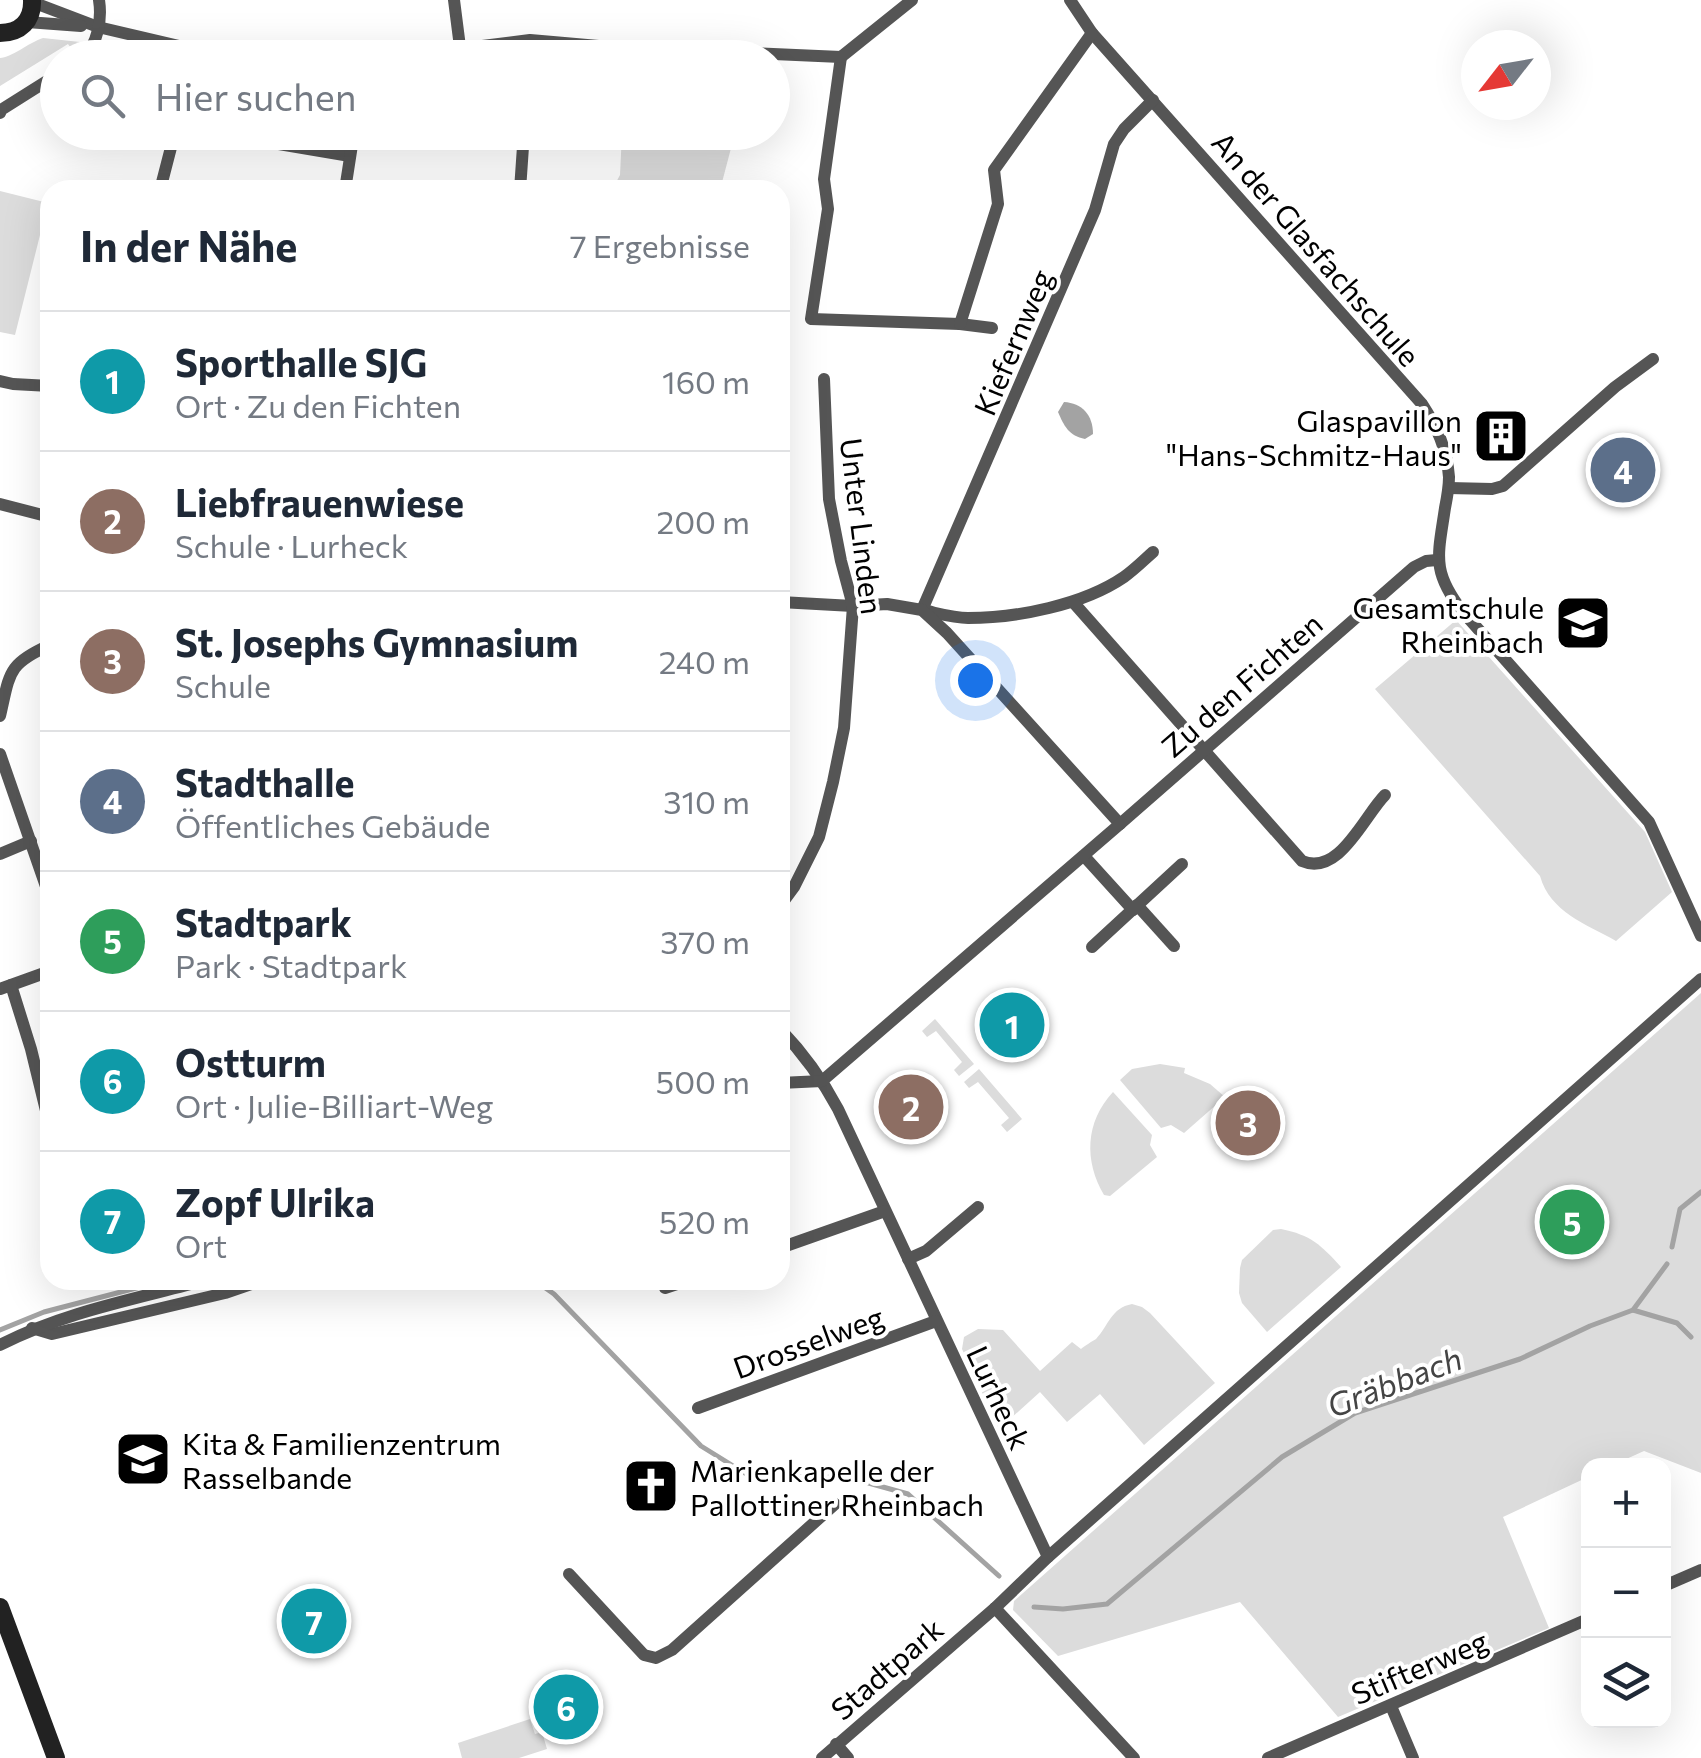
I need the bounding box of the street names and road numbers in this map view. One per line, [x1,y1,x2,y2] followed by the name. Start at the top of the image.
[1205,123,1429,373] street label: An der Glasfachschule
[965,264,1059,420] street label: Kiefernweg
[834,436,892,616] street label: Unter Linden
[1153,604,1329,764] street label: Zu den Fichten
[728,1297,888,1385] street label: Drosselweg
[960,1339,1040,1455] street label: Lurheck
[822,1609,950,1727] street label: Stadtpark
[1345,1621,1493,1711] street label: Stifterweg

